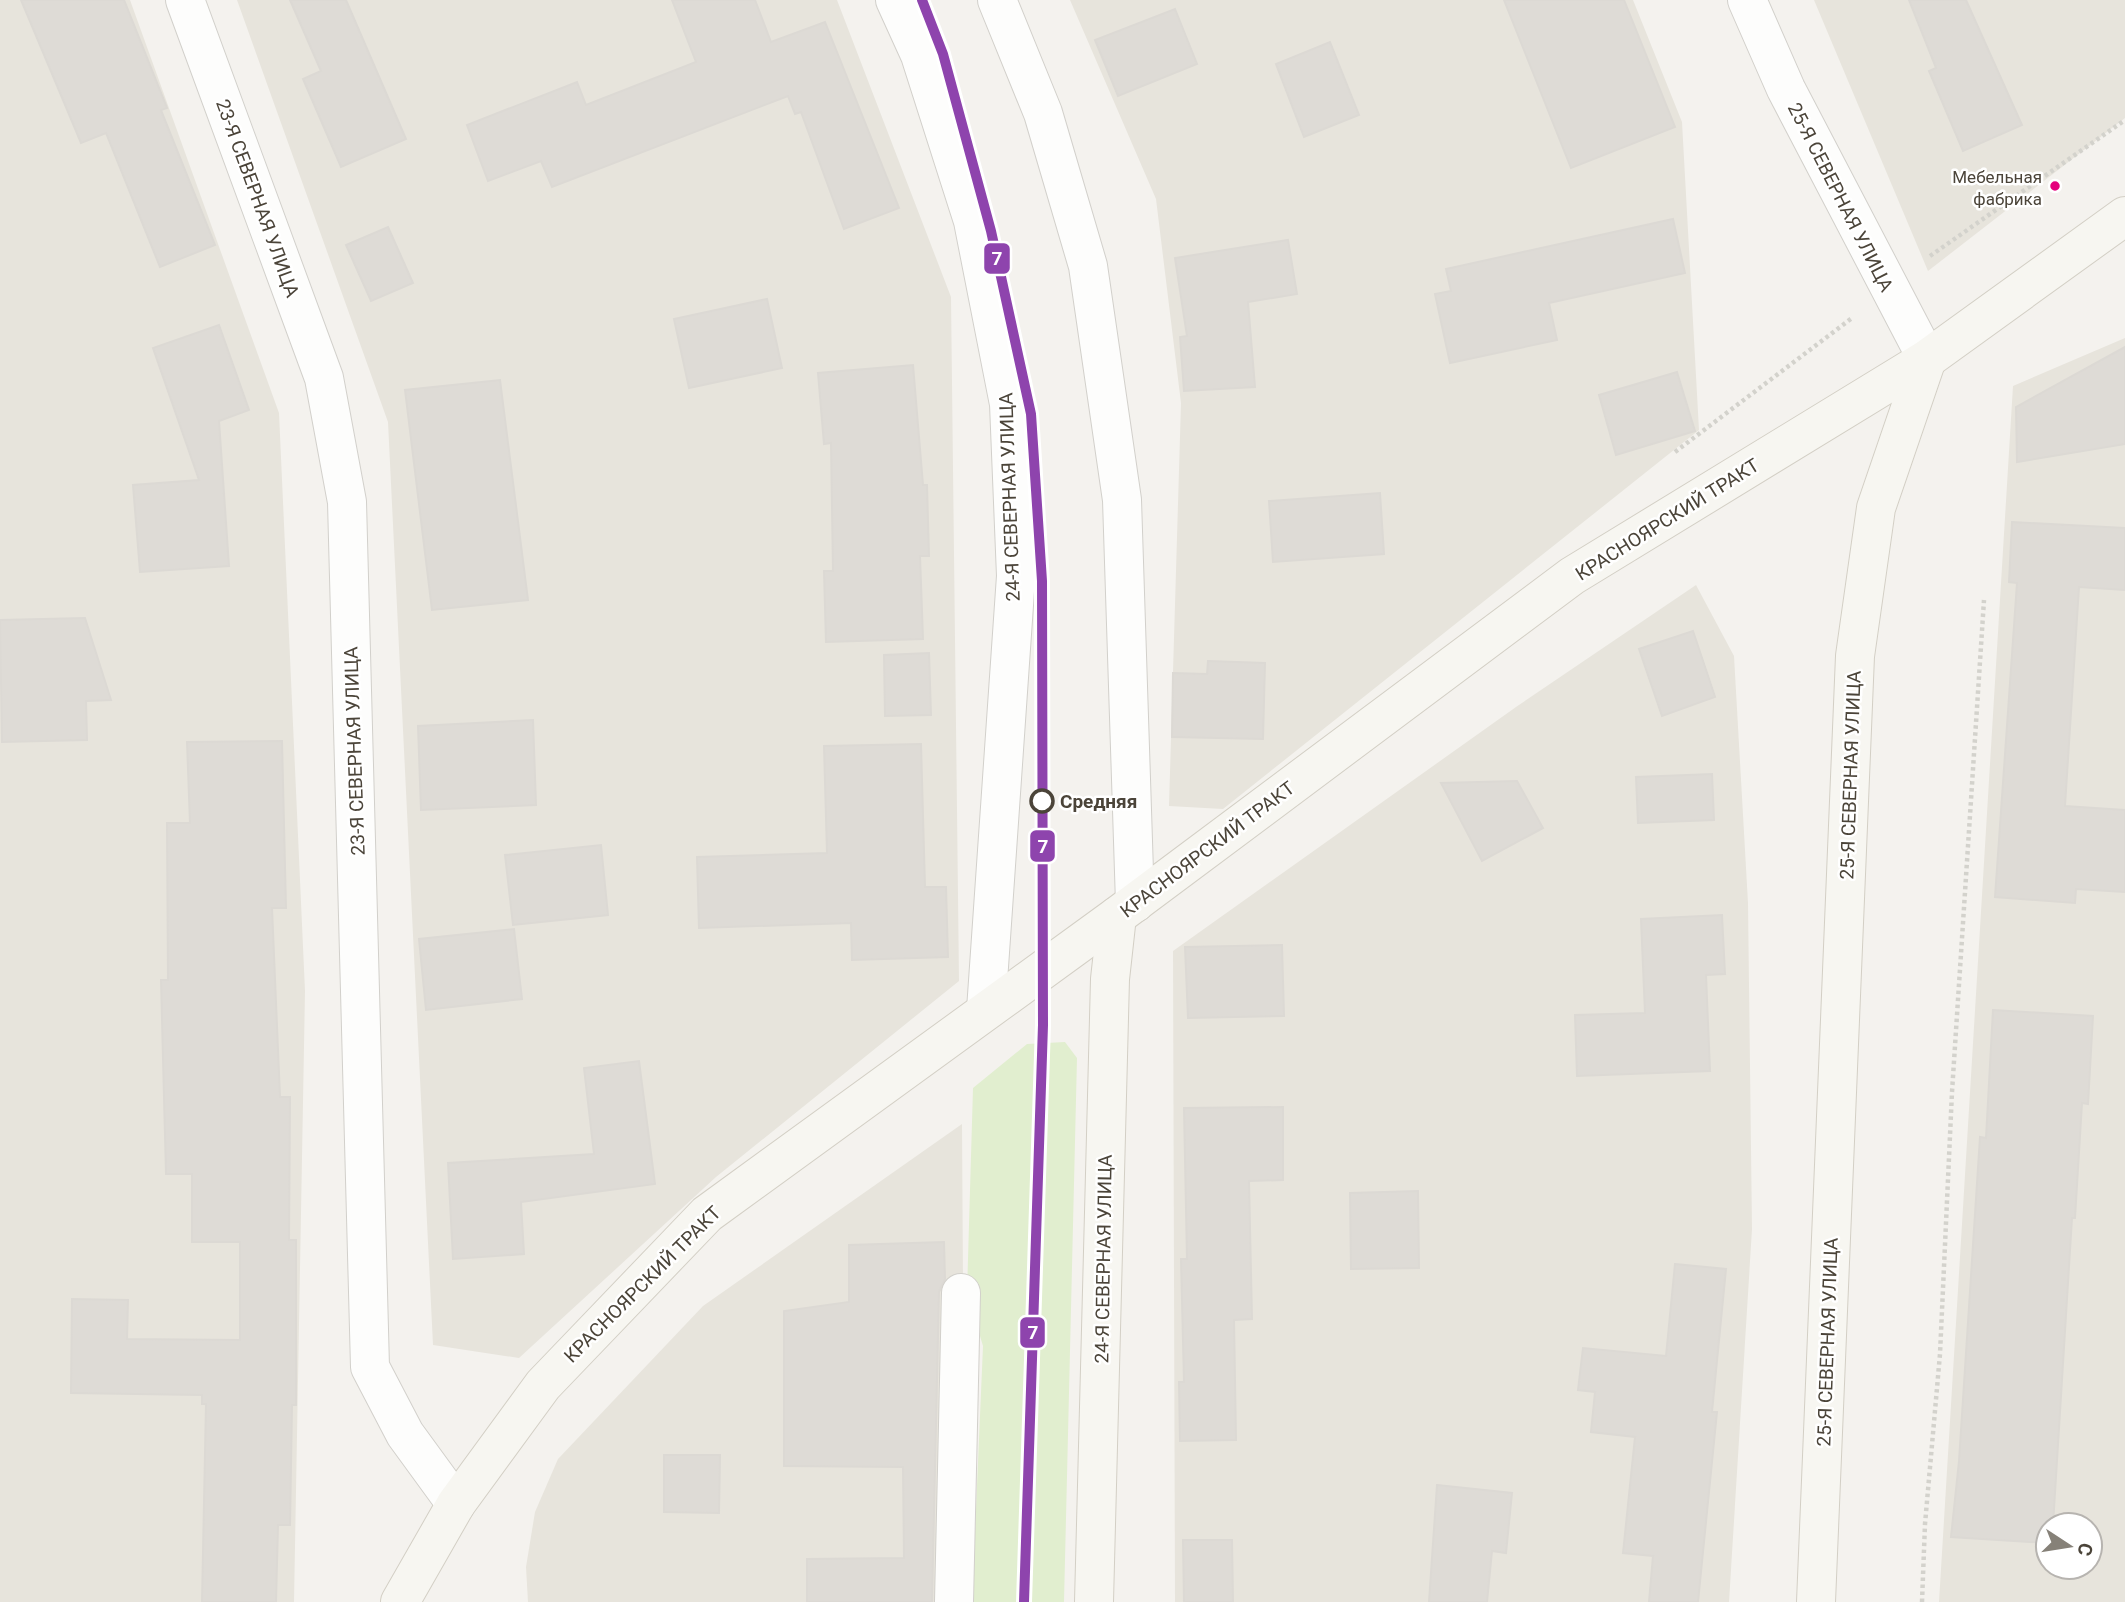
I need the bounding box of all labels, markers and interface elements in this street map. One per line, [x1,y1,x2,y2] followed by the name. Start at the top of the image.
[211,96,304,301] street label: 23-Я СЕВЕРНАЯ УЛИЦА
[1783,99,1899,296] street label: 25-Я СЕВЕРНАЯ УЛИЦА
[1952,167,2042,209] place label: Мебельная фабрика
[2048,179,2062,193] marker: Мебельная фабрика
[983,242,1011,275] line badge: 7
[992,247,1003,270] text: 7
[994,392,1025,602] street label: 24-Я СЕВЕРНАЯ УЛИЦА
[1571,453,1763,585] street label: КРАСНОЯРСКИЙ ТРАКТ
[339,646,370,856] street label: 23-Я СЕВЕРНАЯ УЛИЦА
[1835,670,1866,880] street label: 25-Я СЕВЕРНАЯ УЛИЦА
[1116,776,1299,922] street label: КРАСНОЯРСКИЙ ТРАКТ
[1030,789,1054,813] marker: Средняя
[1060,790,1137,813] place label: Средняя
[1029,829,1056,863] line badge: 7
[1038,835,1049,858] text: 7
[1090,1154,1117,1364] street label: 24-Я СЕВЕРНАЯ УЛИЦА
[559,1201,726,1368] street label: КРАСНОЯРСКИЙ ТРАКТ
[1812,1237,1843,1447] street label: 25-Я СЕВЕРНАЯ УЛИЦА
[1019,1316,1046,1349] line badge: 7
[1028,1321,1039,1344] text: 7
[2034,1511,2104,1581] north arrow
[2073,1541,2098,1558] text: С

